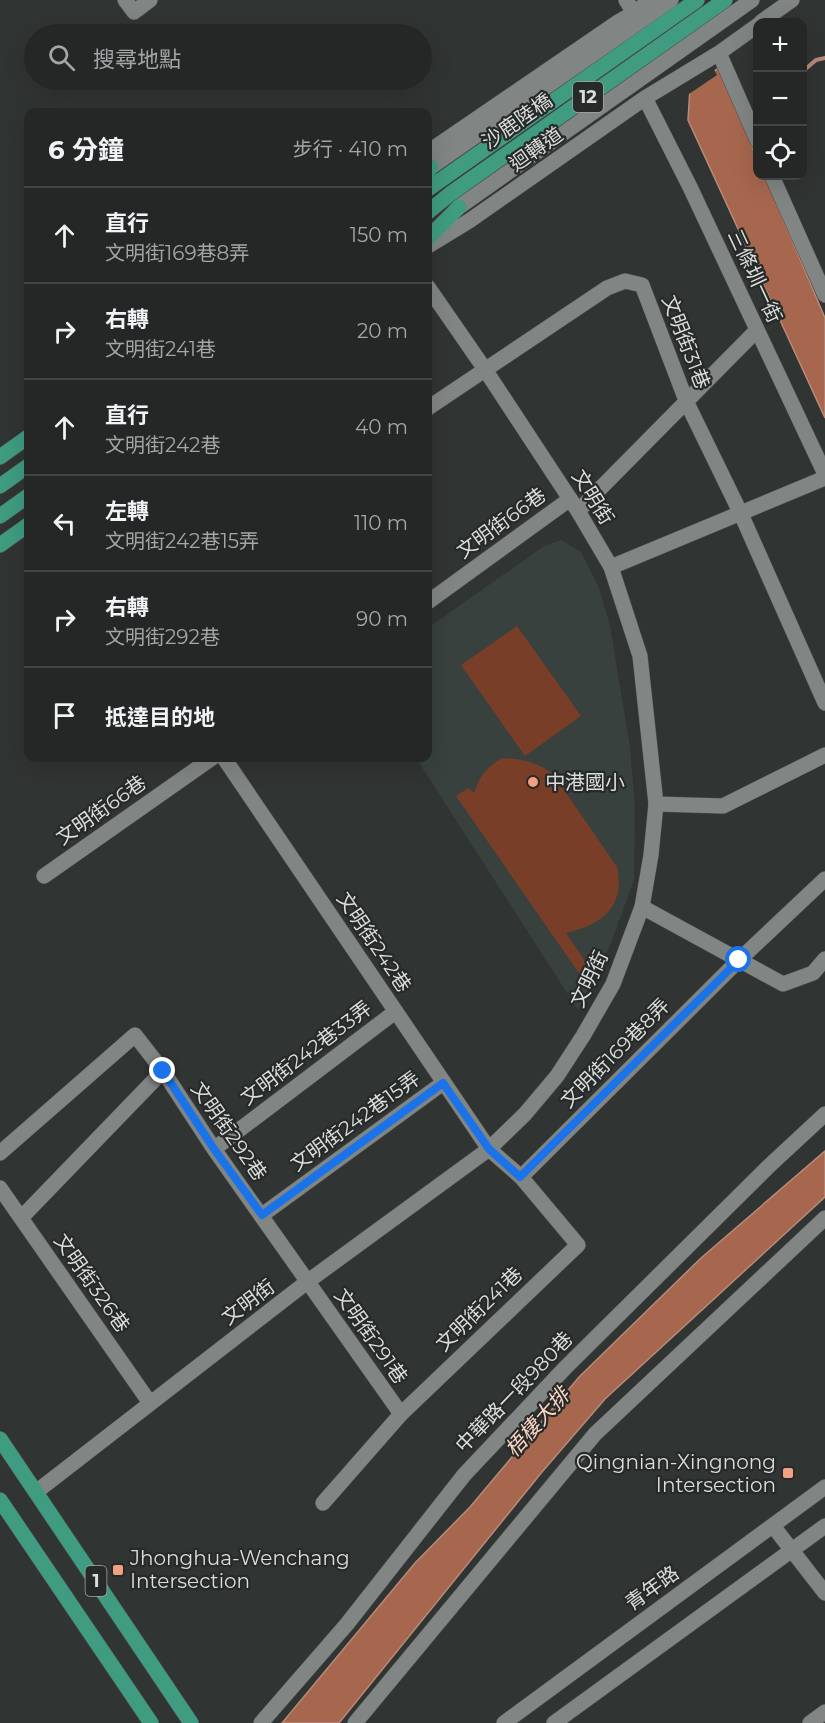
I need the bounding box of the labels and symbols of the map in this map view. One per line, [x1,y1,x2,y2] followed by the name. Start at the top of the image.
[573,82,603,112] road number: 12
[477,88,557,154] street label: 沙鹿陸橋
[505,122,567,176] street label: 迴轉道
[723,226,787,326] street label: 三條圳一街
[657,292,715,392] street label: 文明街31巷
[567,465,619,529] street label: 文明街
[452,483,550,563] street label: 文明街66巷
[51,770,151,850] street label: 文明街66巷
[545,770,625,794] place label: 中港國小
[526,775,540,789] marker: 中港國小
[332,887,416,997] street label: 文明街242巷
[725,946,751,972] route start
[565,947,613,1011] street label: 文明街
[555,993,675,1113] street label: 文明街169巷8弄
[236,996,376,1110] street label: 文明街242巷33弄
[149,1057,175,1083] route end
[286,1066,424,1176] street label: 文明街242巷15弄
[186,1077,272,1185] street label: 文明街292巷
[49,1229,135,1337] street label: 文明街326巷
[431,1262,527,1356] street label: 文明街241巷
[217,1274,279,1330] street label: 文明街
[329,1284,413,1388] street label: 文明街291巷
[450,1327,578,1457] street label: 中華路一段980巷
[500,1380,576,1462] water label: 梧棲大排
[576,1450,776,1497] place label: Qingnian-Xingnong Intersection
[781,1466,795,1480] marker: Qingnian-Xingnong Intersection
[129,1546,350,1593] place label: Jhonghua-Wenchang Intersection
[621,1561,683,1615] street label: 青年路
[111,1563,125,1577] marker: Jhonghua-Wenchang Intersection
[86,1566,106,1596] road number: 1

